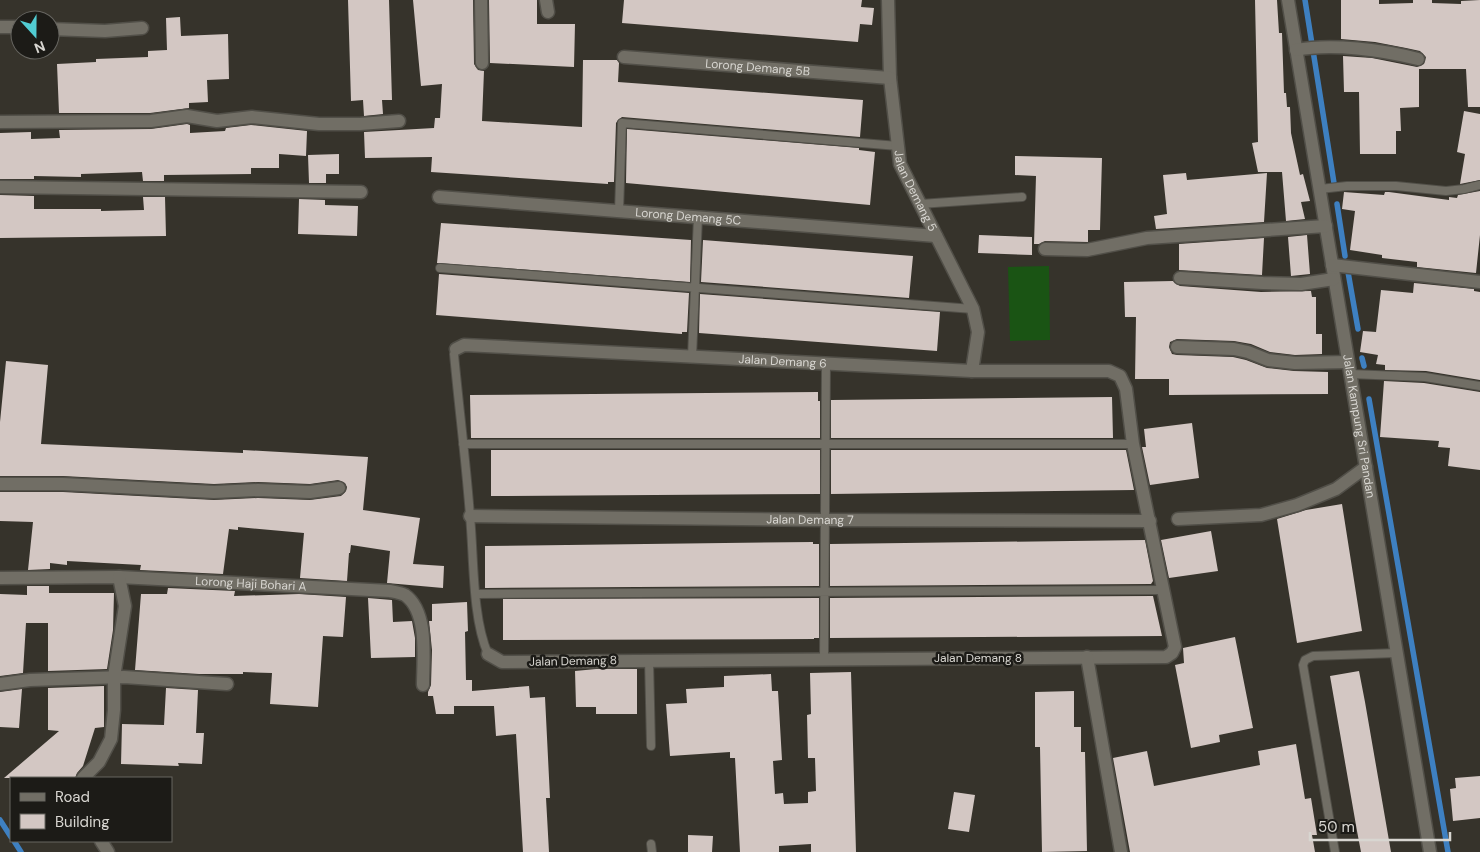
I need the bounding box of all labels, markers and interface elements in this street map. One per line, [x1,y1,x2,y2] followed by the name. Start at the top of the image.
[10,10,60,60] north arrow
[32,37,48,57] text: N
[705,55,811,80] street label: Lorong Demang 5B
[890,149,941,234] street label: Jalan Demang 5
[635,204,742,229] street label: Lorong Demang 5C
[738,351,827,372] street label: Jalan Demang 6
[1339,353,1379,499] street label: Jalan Kampung Sri Pandan
[766,511,854,528] street label: Jalan Demang 7
[195,573,307,595] street label: Lorong Haji Bohari A
[934,650,1022,666] street label: Jalan Demang 8
[529,652,617,670] street label: Jalan Demang 8
[10,777,172,842] legend
[55,787,90,807] text: Road
[1310,810,1450,842] scale bar
[55,812,110,832] text: Building
[1318,817,1355,837] text: 50 m

